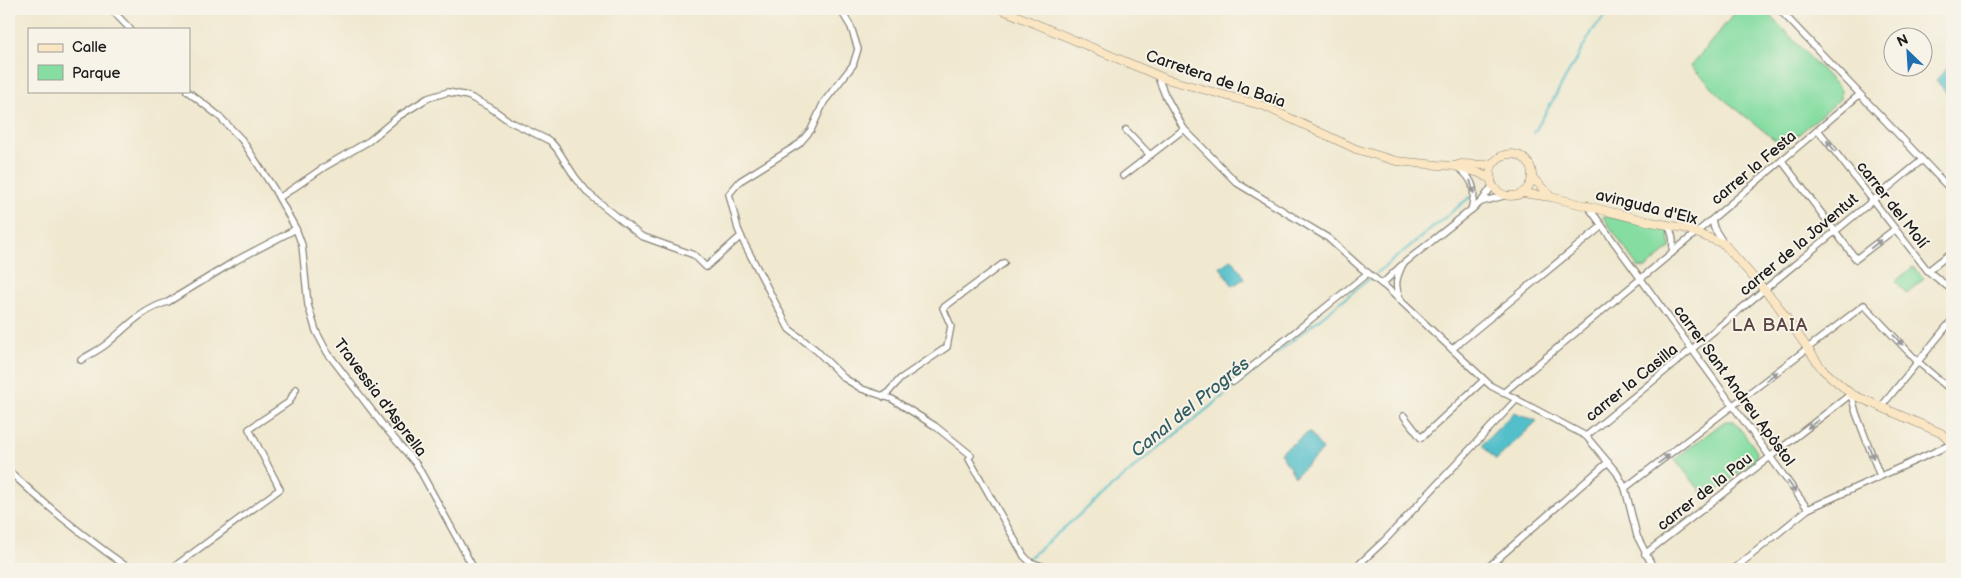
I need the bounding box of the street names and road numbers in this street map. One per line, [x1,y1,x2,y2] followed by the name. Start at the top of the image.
[1143,47,1288,112] street label: Carretera de la Baia
[1708,127,1800,209] street label: carrer la Festa
[1852,158,1932,252] street label: carrer del Molí
[1594,186,1700,229] street label: avinguda d'Elx
[1736,190,1862,300] street label: carrer de la Joventut
[1669,302,1799,470] street label: carrer Sant Andreu Apòstol
[329,335,430,461] street label: Travessia d'Asprella
[1582,340,1682,426] street label: carrer la Casilla
[1654,449,1756,535] street label: carrer de la Pau

